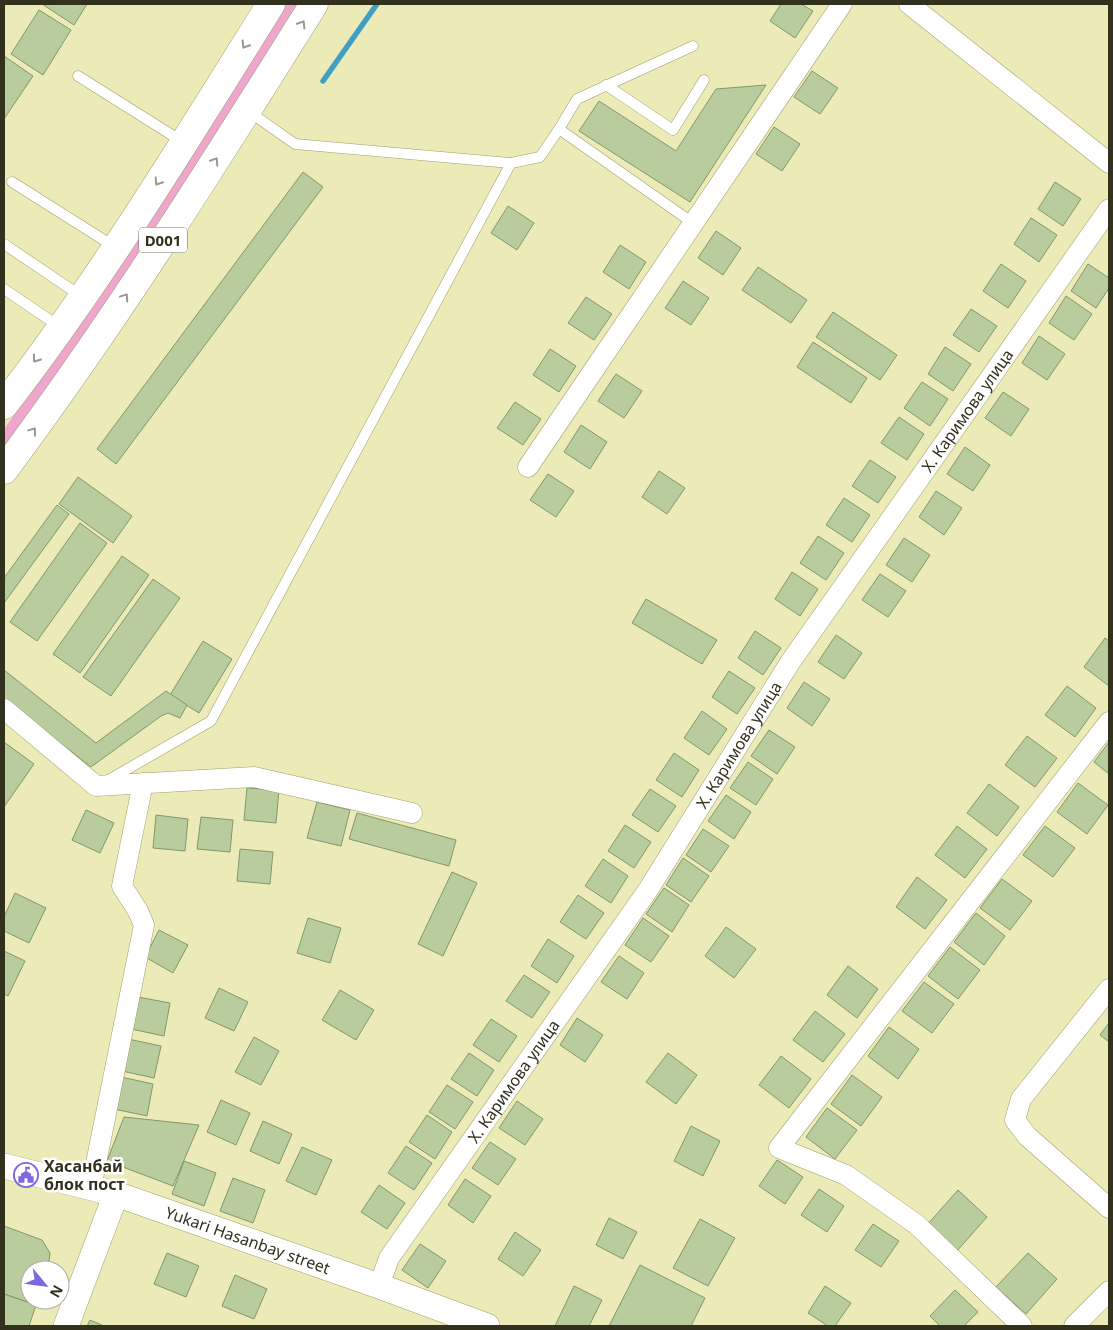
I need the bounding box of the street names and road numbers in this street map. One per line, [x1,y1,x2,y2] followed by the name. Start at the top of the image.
[139,228,187,252] road number: D001
[916,345,1018,476] street label: Х. Каримова улица
[691,677,787,812] street label: Х. Каримова улица
[463,1015,564,1147] street label: Х. Каримова улица
[162,1201,333,1279] street label: Yukari Hasanbay street

